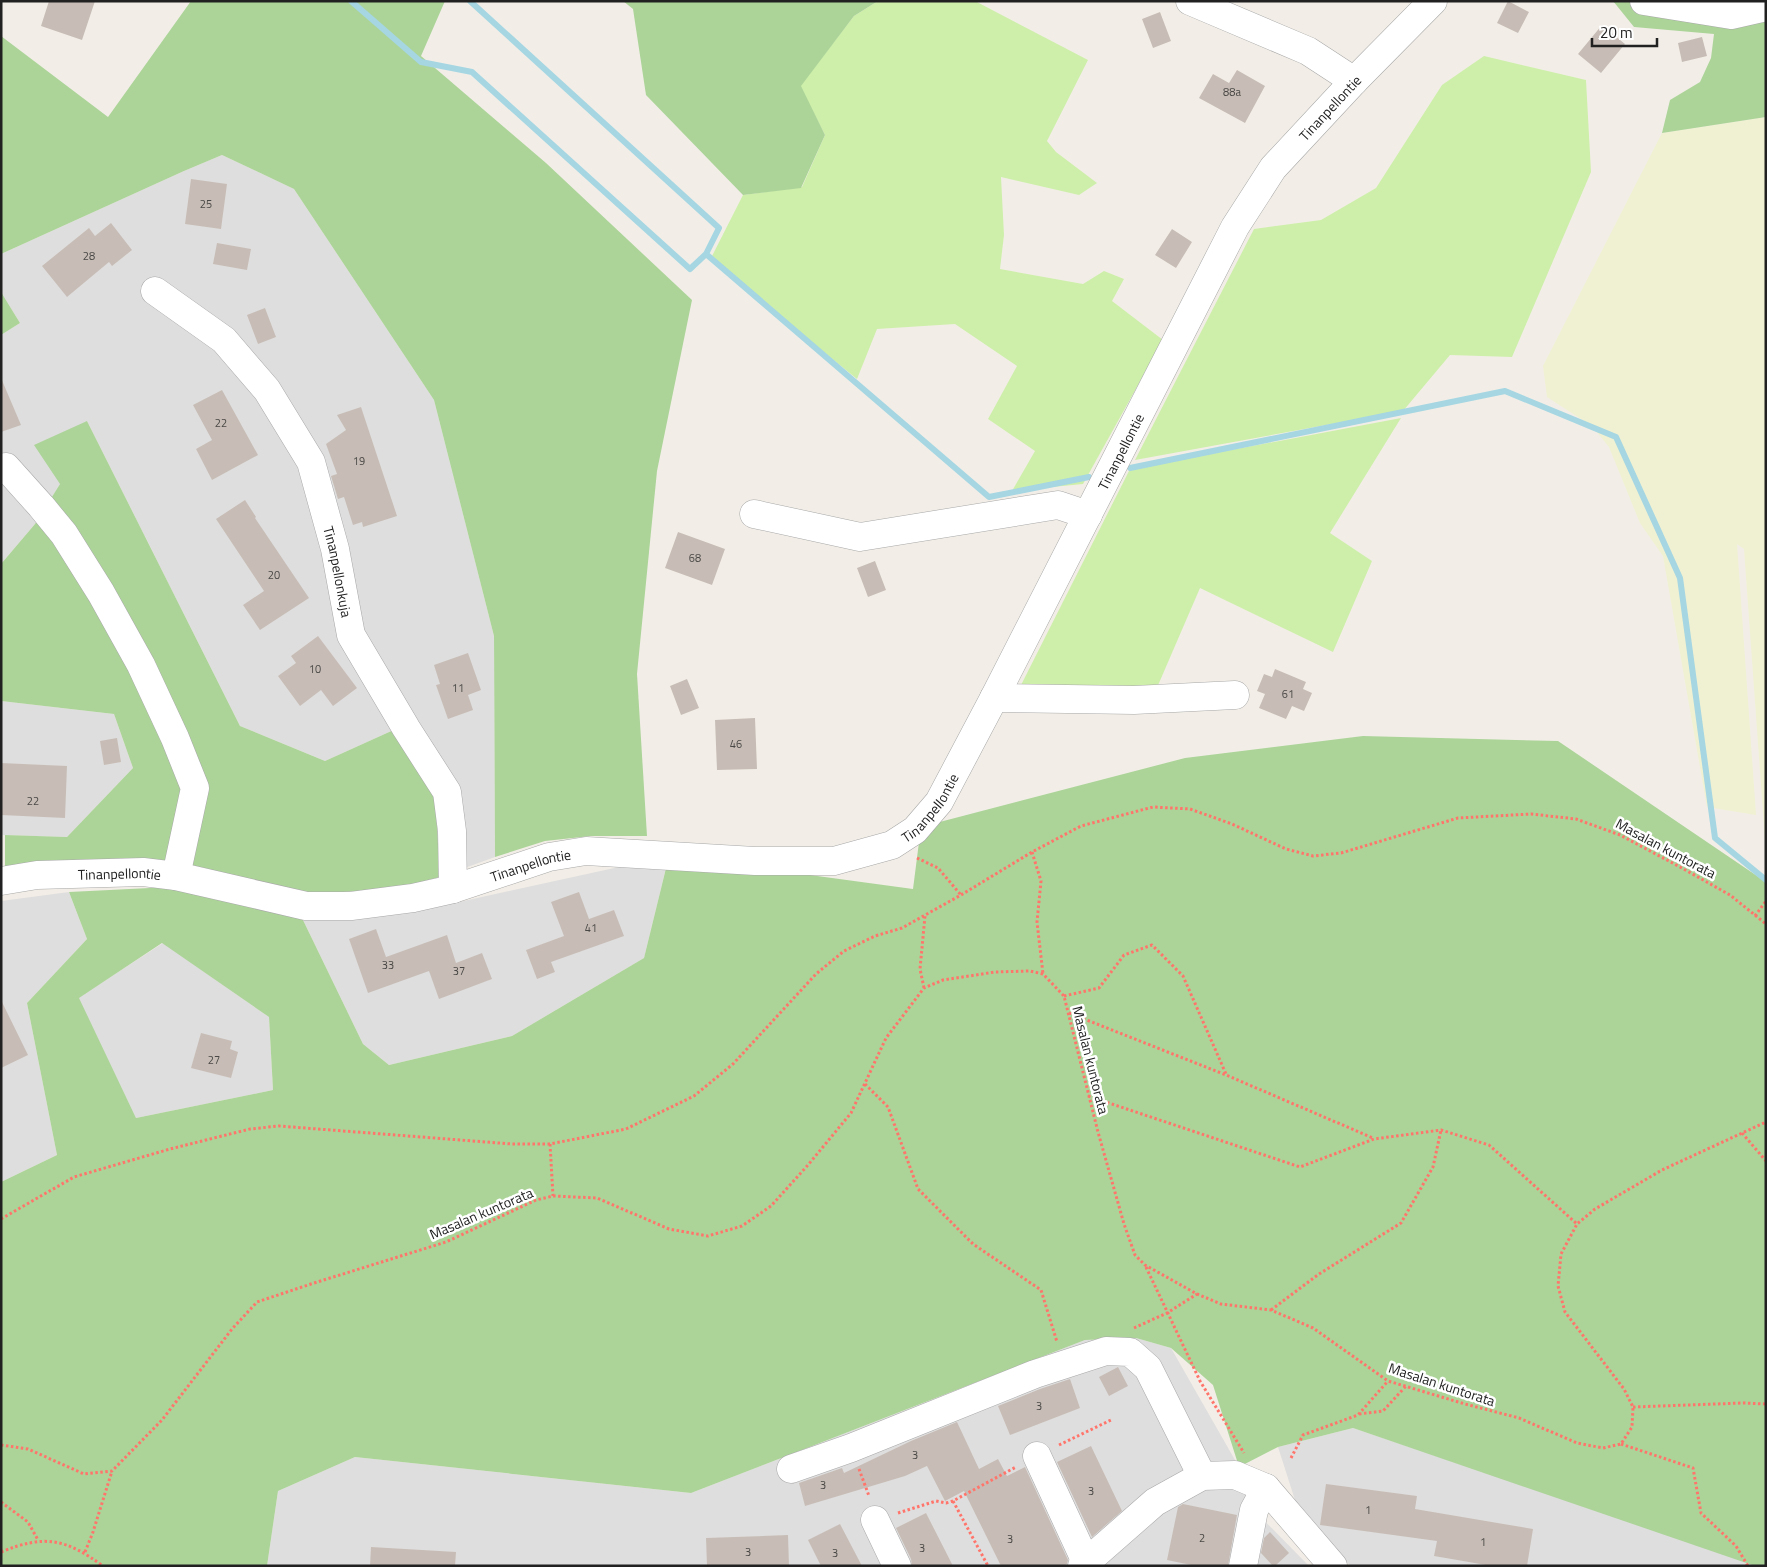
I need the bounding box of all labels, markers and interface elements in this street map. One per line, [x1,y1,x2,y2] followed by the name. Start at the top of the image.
[1592,15,1657,47] scale bar
[1600,21,1633,44] text: 20 m
[1293,70,1366,145] street label: Tinanpellontie
[1223,84,1241,100] house number: 88a
[200,196,212,212] house number: 25
[83,248,95,264] house number: 28
[1092,409,1149,493] street label: Tinanpellontie
[215,415,227,431] house number: 22
[353,453,365,469] house number: 19
[319,524,358,619] street label: Tinanpellonkuja
[689,550,701,566] house number: 68
[268,567,280,583] house number: 20
[309,661,321,677] house number: 10
[452,680,464,696] house number: 11
[1282,686,1294,702] house number: 61
[730,736,742,752] house number: 46
[897,769,963,847] street label: Tinanpellontie
[27,793,39,809] house number: 22
[1612,813,1720,883] street label: Masalan kuntorata
[487,843,572,886] street label: Tinanpellontie
[77,861,162,885] street label: Tinanpellontie
[585,920,597,936] house number: 41
[382,957,394,973] house number: 33
[453,963,465,979] house number: 37
[1067,1004,1115,1116] street label: Masalan kuntorata
[208,1052,220,1068] house number: 27
[426,1182,536,1244] street label: Masalan kuntorata
[1386,1357,1498,1411] street label: Masalan kuntorata
[1036,1398,1042,1414] house number: 3
[912,1447,918,1463] house number: 3
[820,1477,826,1493] house number: 3
[1088,1483,1094,1499] house number: 3
[1365,1502,1371,1518] house number: 1
[1199,1530,1205,1546] house number: 2
[1007,1531,1013,1547] house number: 3
[1480,1534,1486,1550] house number: 1
[919,1540,925,1556] house number: 3
[745,1544,751,1560] house number: 3
[832,1545,838,1561] house number: 3

